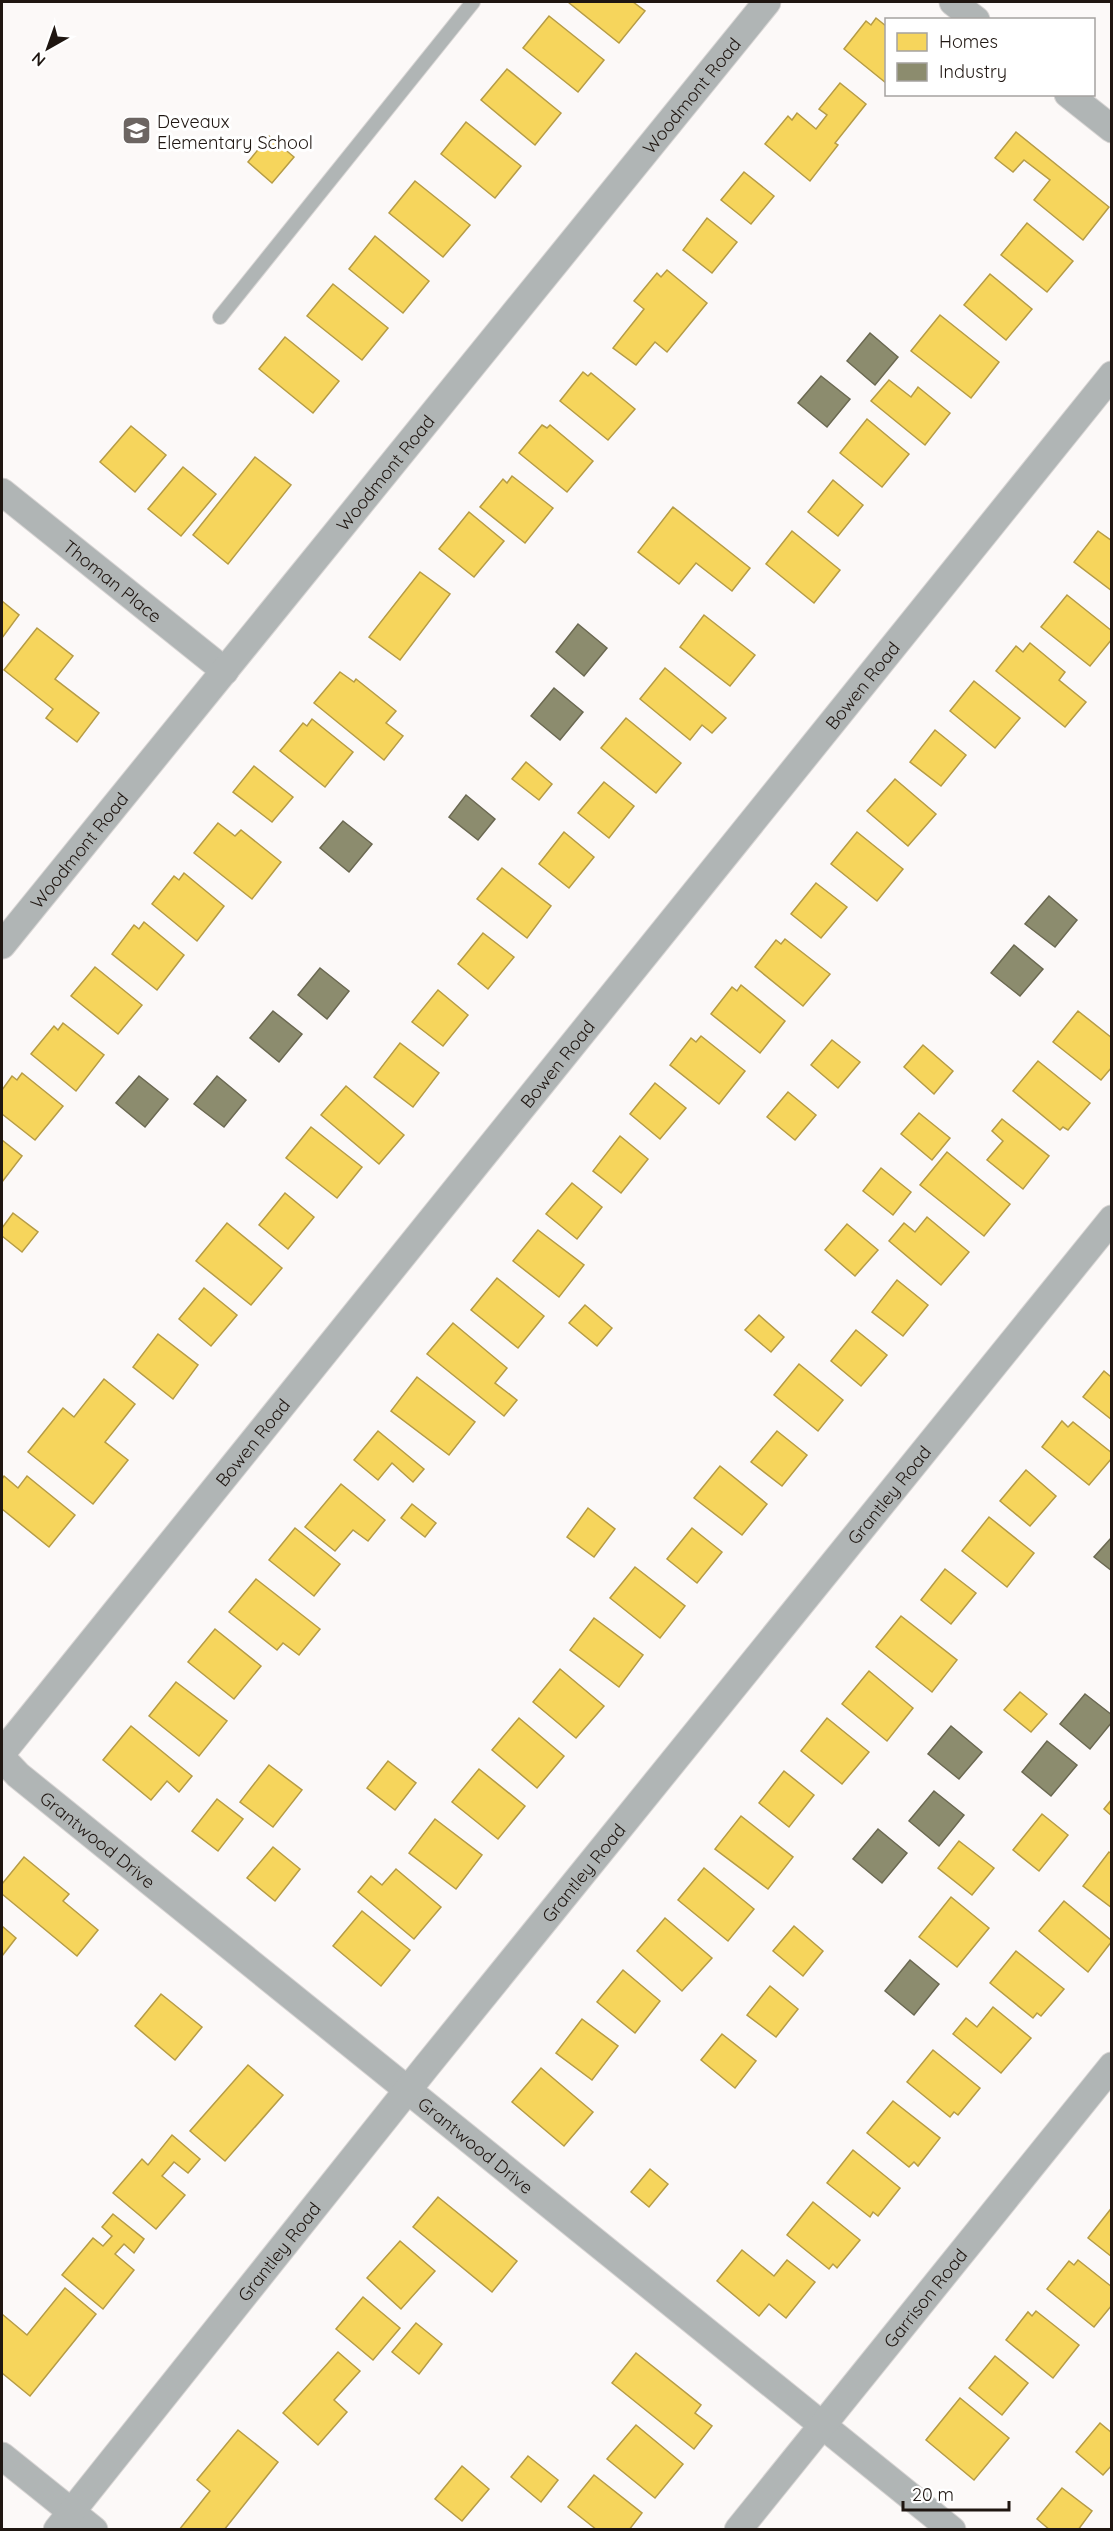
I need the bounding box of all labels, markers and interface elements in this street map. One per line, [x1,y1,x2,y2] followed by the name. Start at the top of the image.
[18,18,78,78] north arrow
[885,18,1095,96] legend
[939,30,998,53] text: Homes
[637,33,745,158] street label: Woodmont Road
[27,48,49,71] text: N
[939,60,1007,83] text: Industry
[157,110,313,154] place label: Deveaux Elementary School
[120,115,152,147] school or university icon: Deveaux Elementary School
[331,410,439,536] street label: Woodmont Road
[59,534,167,627] street label: Thoman Place
[820,637,904,734] street label: Bowen Road
[25,787,133,913] street label: Woodmont Road
[515,1015,599,1112] street label: Bowen Road
[210,1394,295,1491] street label: Bowen Road
[842,1441,936,1549] street label: Grantley Road
[35,1786,160,1893] street label: Grantwood Drive
[536,1819,630,1927] street label: Grantley Road
[413,2092,538,2199] street label: Grantwood Drive
[232,2197,325,2306] street label: Grantley Road
[878,2244,972,2352] street label: Garrison Road
[903,2474,1010,2512] scale bar
[912,2483,954,2506] text: 20 m

